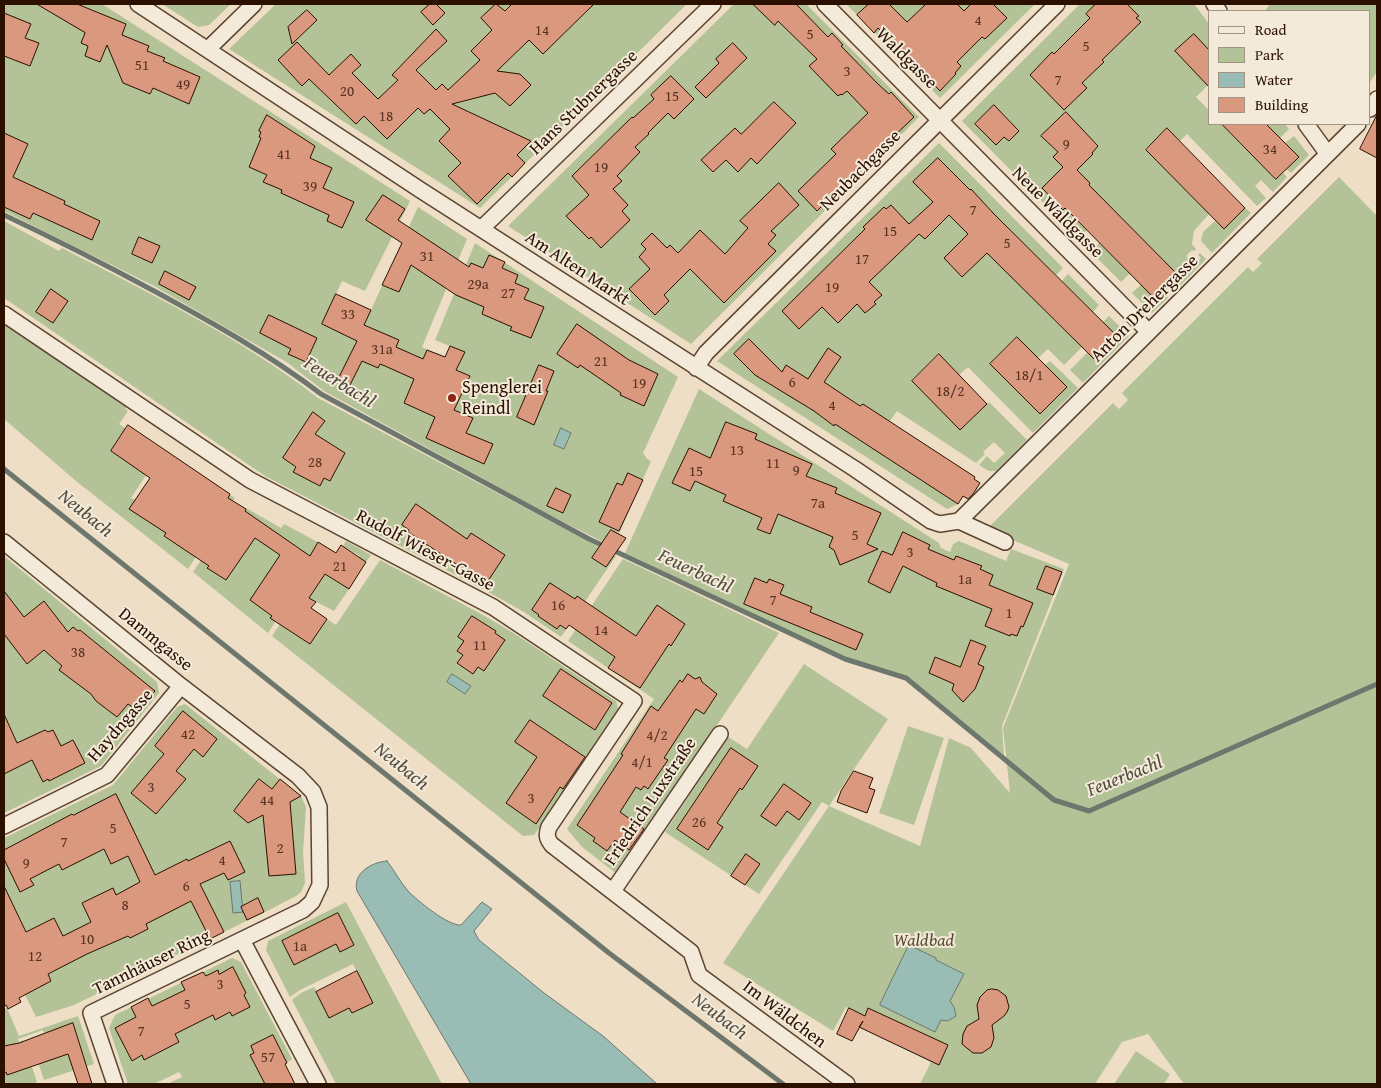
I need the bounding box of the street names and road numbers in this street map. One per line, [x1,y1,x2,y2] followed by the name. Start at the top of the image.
[871,24,941,94] street label: Waldgasse
[525,46,643,160] street label: Hans Stubnergasse
[816,126,906,216] street label: Neubachgasse
[1007,163,1107,263] street label: Neue Waldgasse
[521,227,633,311] street label: Am Alten Markt
[1087,251,1203,367] street label: Anton Drehergasse
[352,505,498,597] street label: Rudolf Wieser-Gasse
[114,604,196,676] street label: Dammgasse
[84,685,158,767] street label: Haydngasse
[600,734,702,870] street label: Friedrich Luxstraße
[90,925,214,1001] street label: Tannhäuser Ring
[738,977,830,1053] street label: Im Wäldchen

